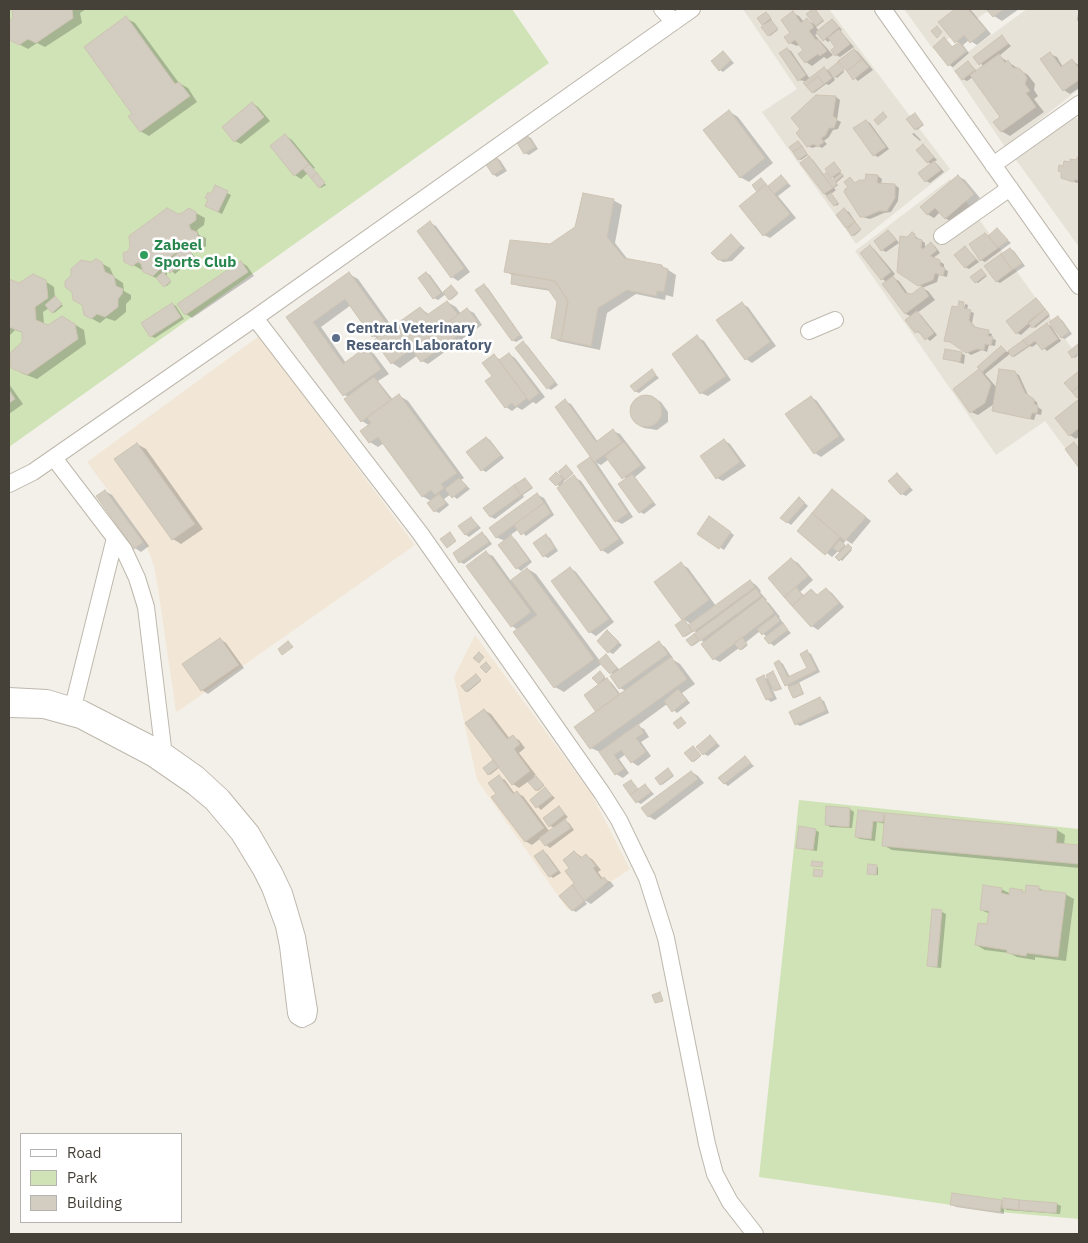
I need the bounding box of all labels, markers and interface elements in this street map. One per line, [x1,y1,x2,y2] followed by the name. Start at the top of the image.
[154,237,236,272] place label: Zabeel Sports Club
[138,249,150,261] marker: Zabeel Sports Club
[346,320,492,355] place label: Central Veterinary Research Laboratory
[330,332,342,344] marker: Central Veterinary Research Laboratory
[20,1133,182,1223] legend
[67,1143,102,1162] text: Road
[67,1168,97,1187] text: Park
[67,1193,122,1212] text: Building

